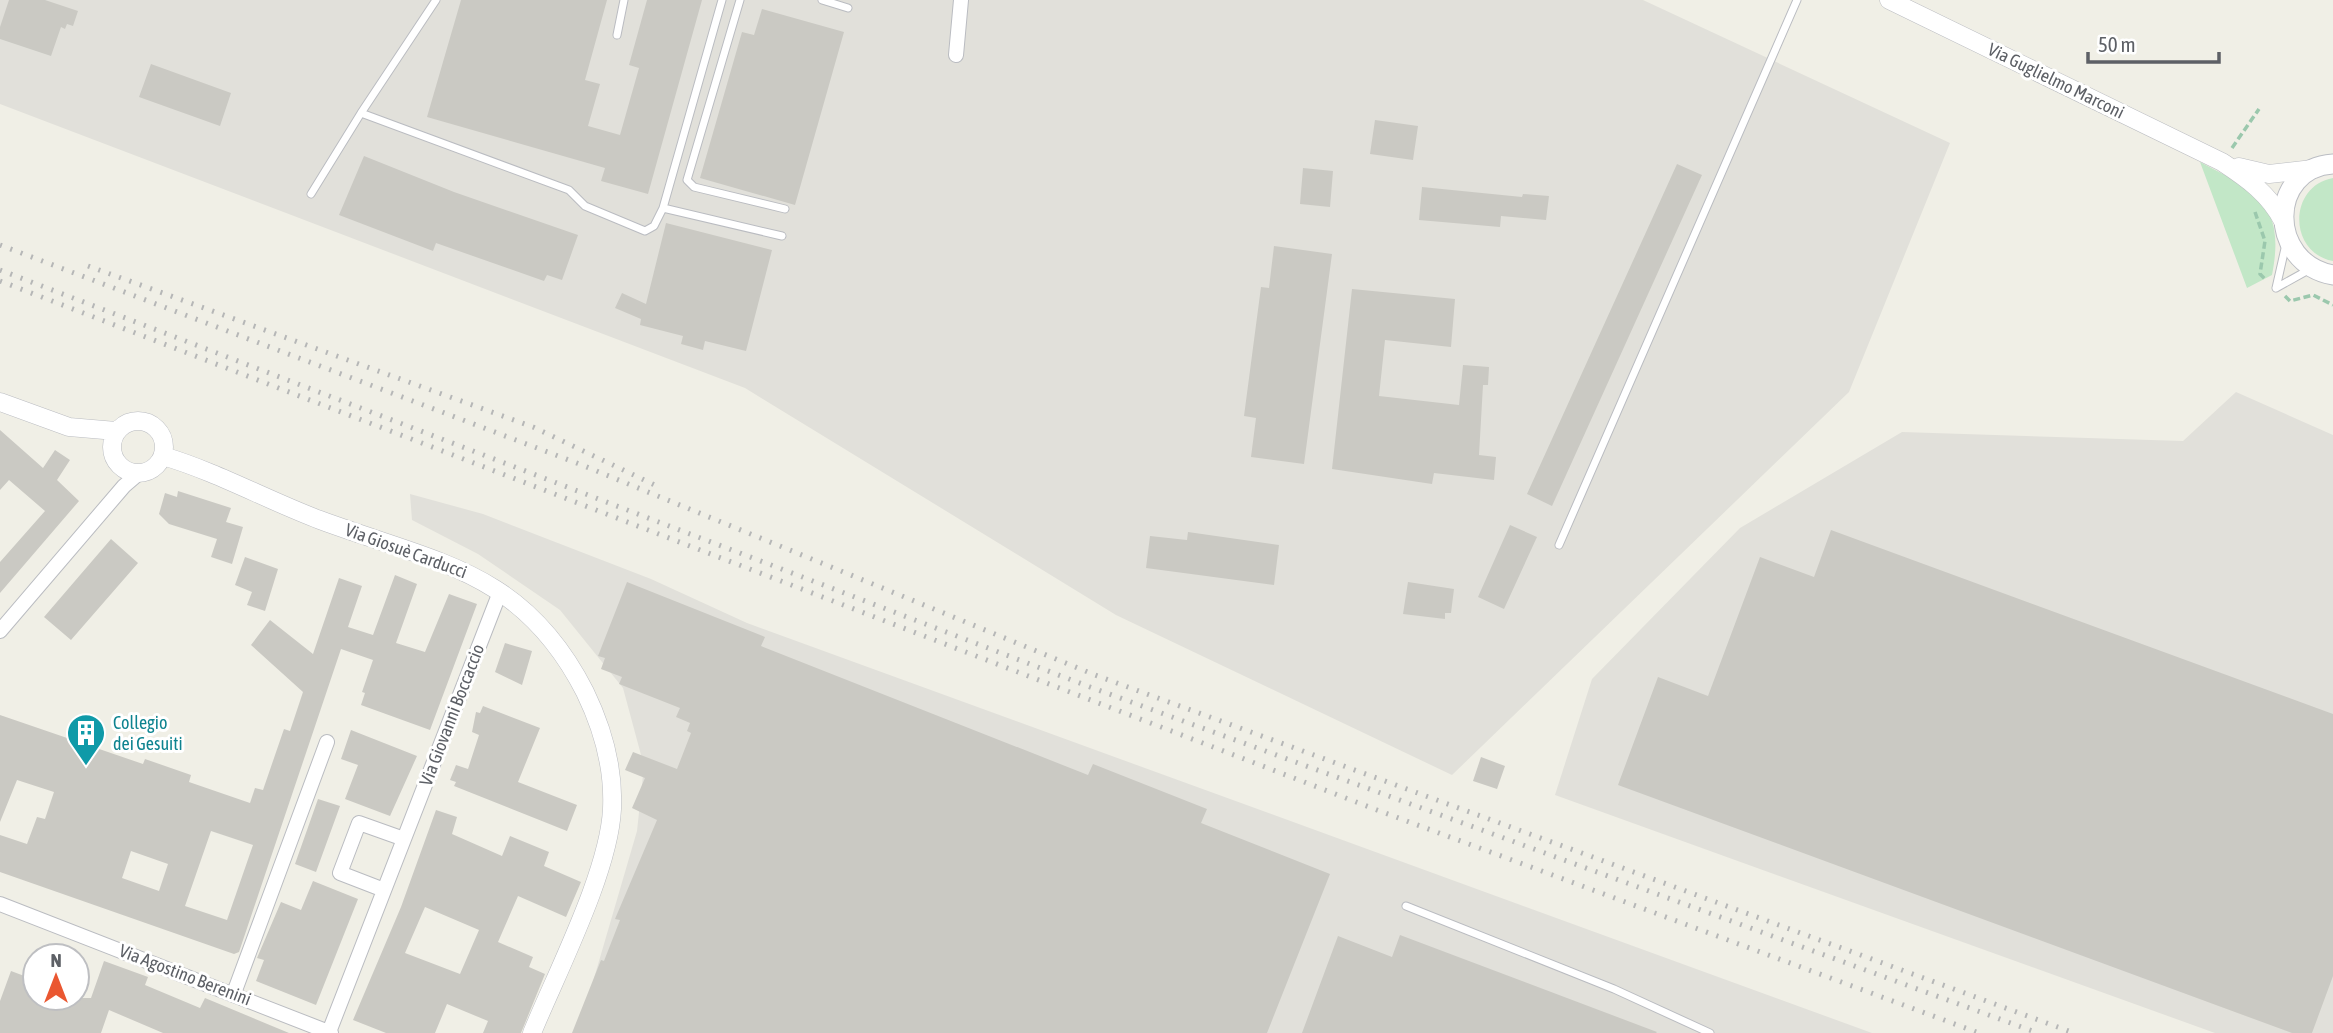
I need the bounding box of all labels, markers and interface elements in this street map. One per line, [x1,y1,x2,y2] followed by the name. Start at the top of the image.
[2088,21,2219,65] scale bar
[2098,32,2136,56] text: 50 m
[1985,38,2128,123] street label: Via Guglielmo Marconi
[342,519,470,582] street label: Via Giosuè Carducci
[415,641,488,789] street label: Via Giovanni Boccaccio
[65,712,107,767] building icon: Collegio dei Gesuiti
[113,712,183,754] place label: Collegio dei Gesuiti
[116,940,254,1009] street label: Via Agostino Berenini
[21,942,91,1012] north arrow
[50,949,62,971] text: N

